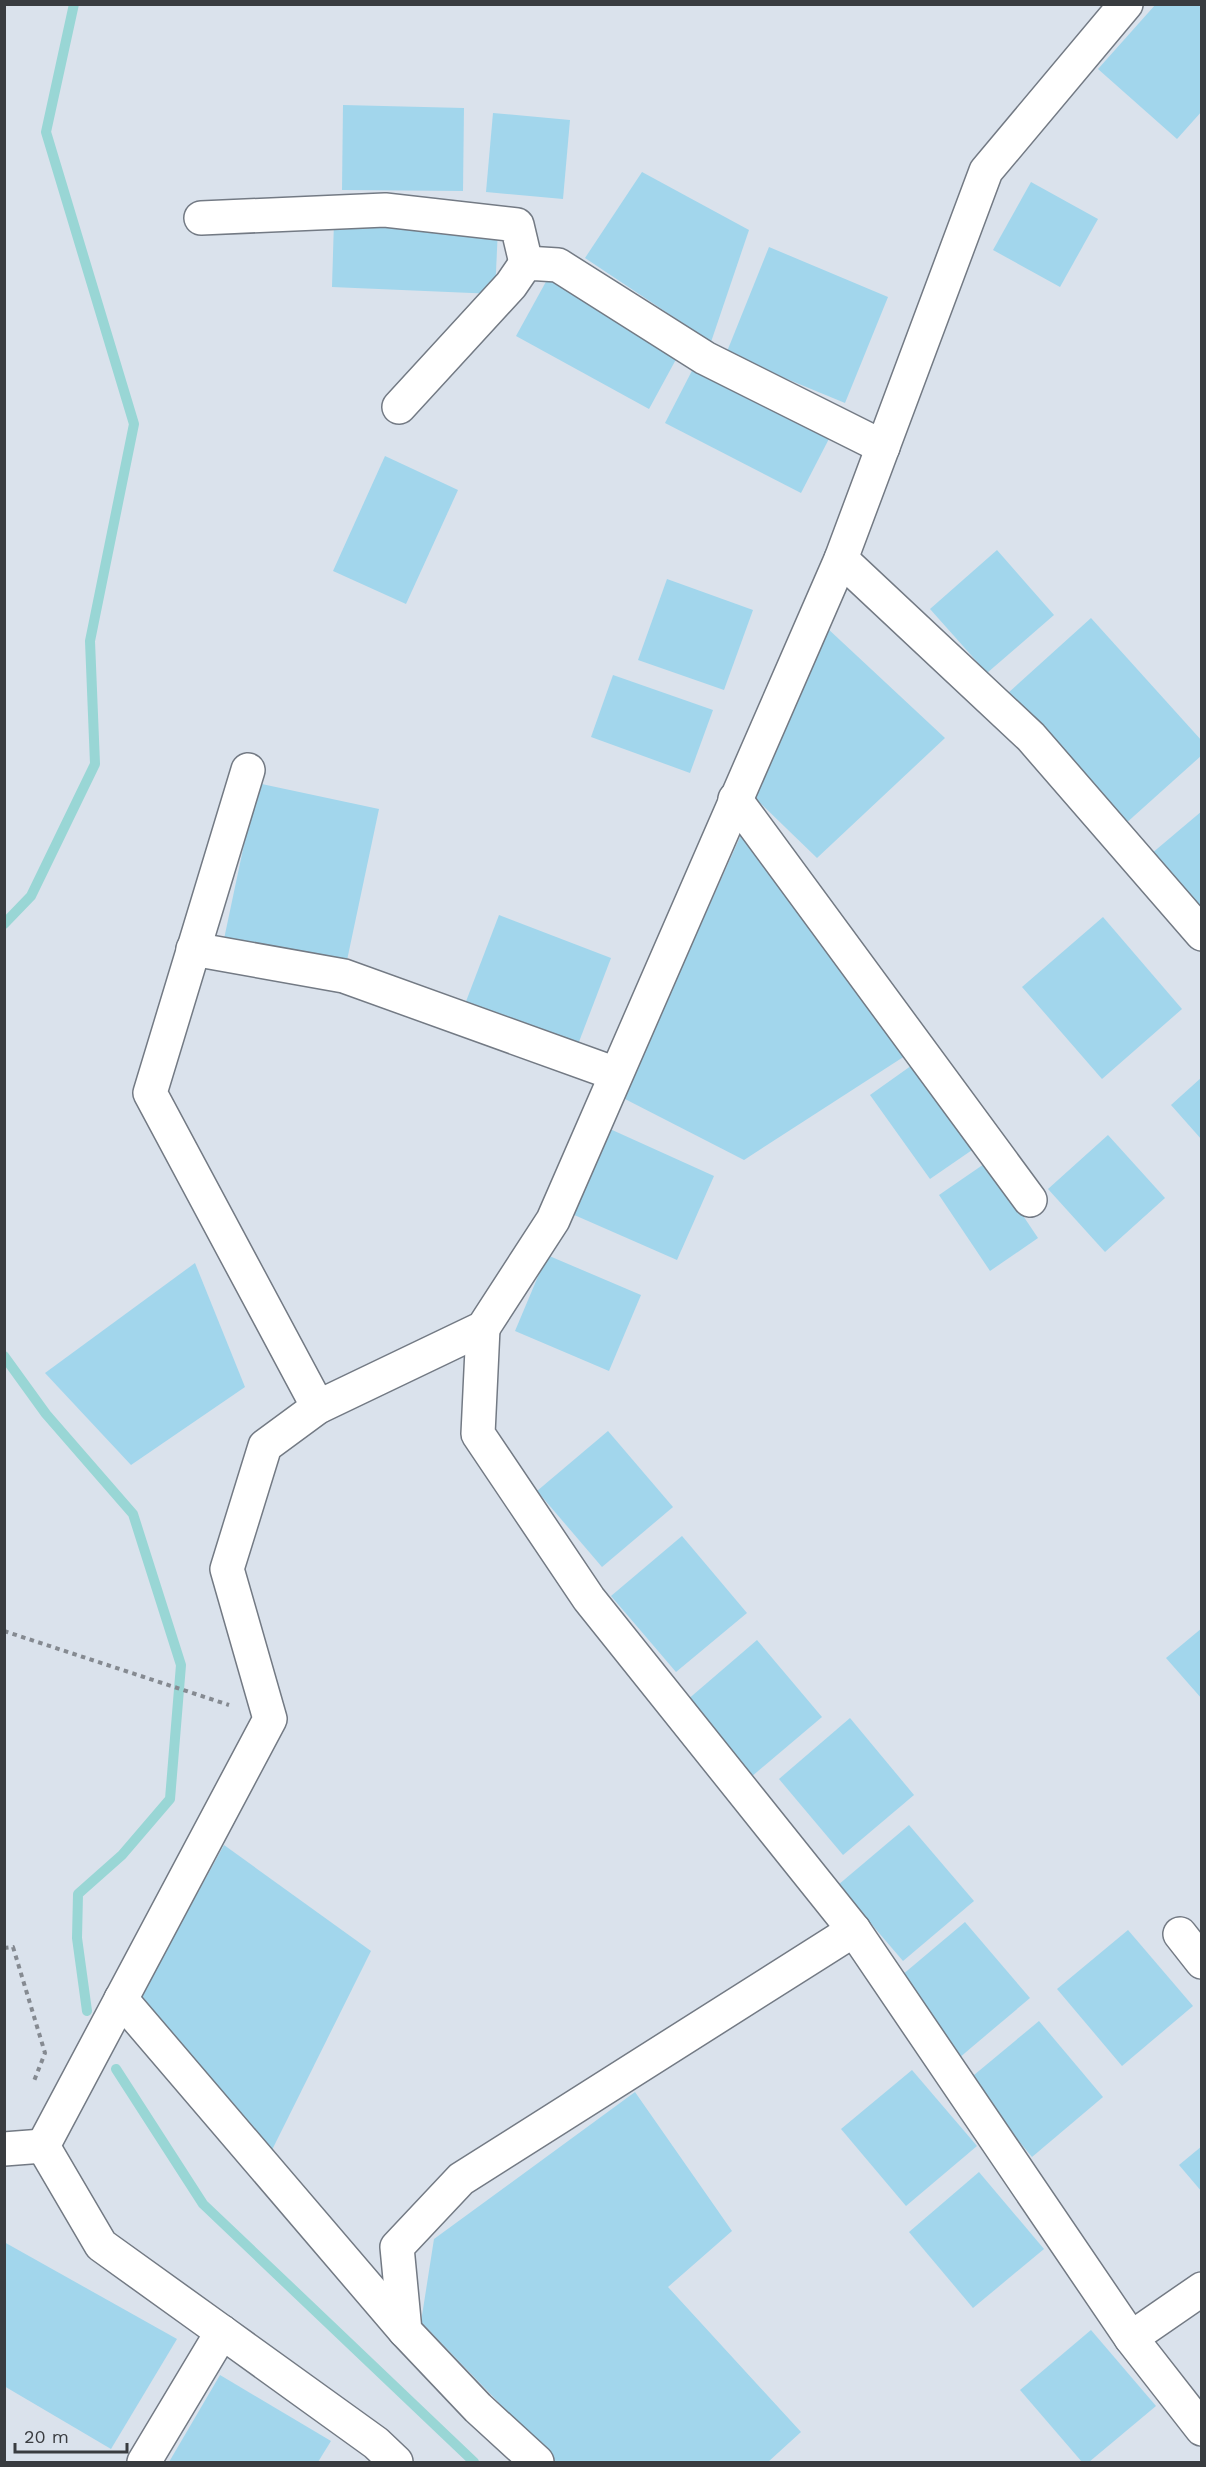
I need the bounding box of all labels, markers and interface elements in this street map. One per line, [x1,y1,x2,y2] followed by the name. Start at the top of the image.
[15,2416,128,2454] scale bar
[24,2426,69,2447] text: 20 m

